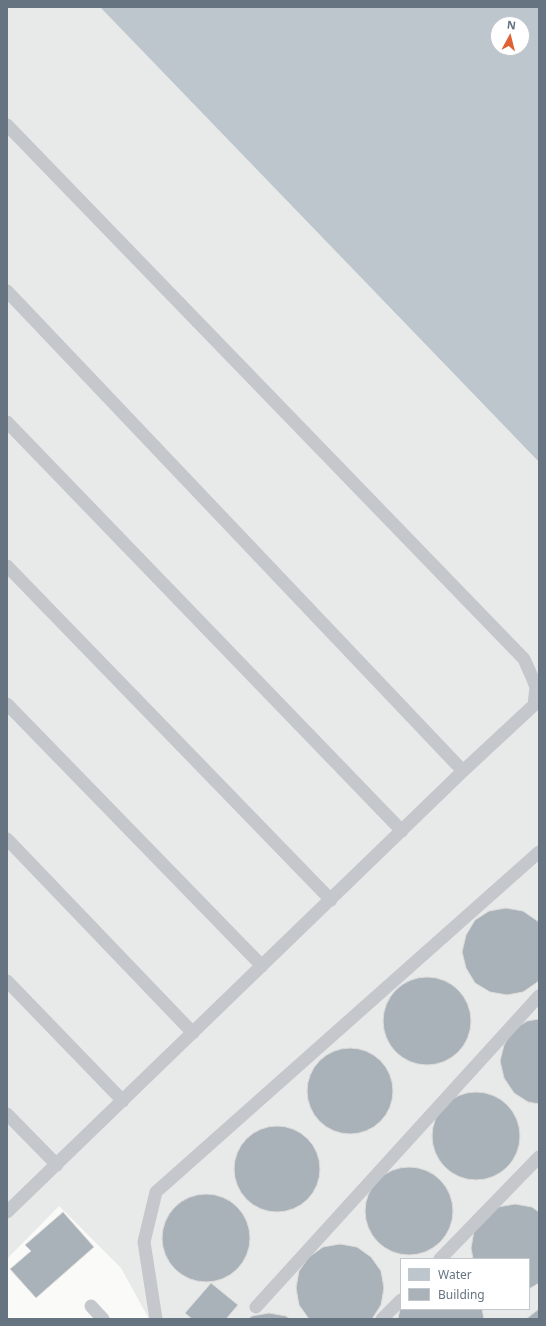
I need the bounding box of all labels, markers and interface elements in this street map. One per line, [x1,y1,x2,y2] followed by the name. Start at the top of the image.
[490,16,530,56] north arrow
[506,17,517,33] text: N
[400,1258,530,1310] legend
[438,1266,472,1283] text: Water
[438,1286,485,1303] text: Building

